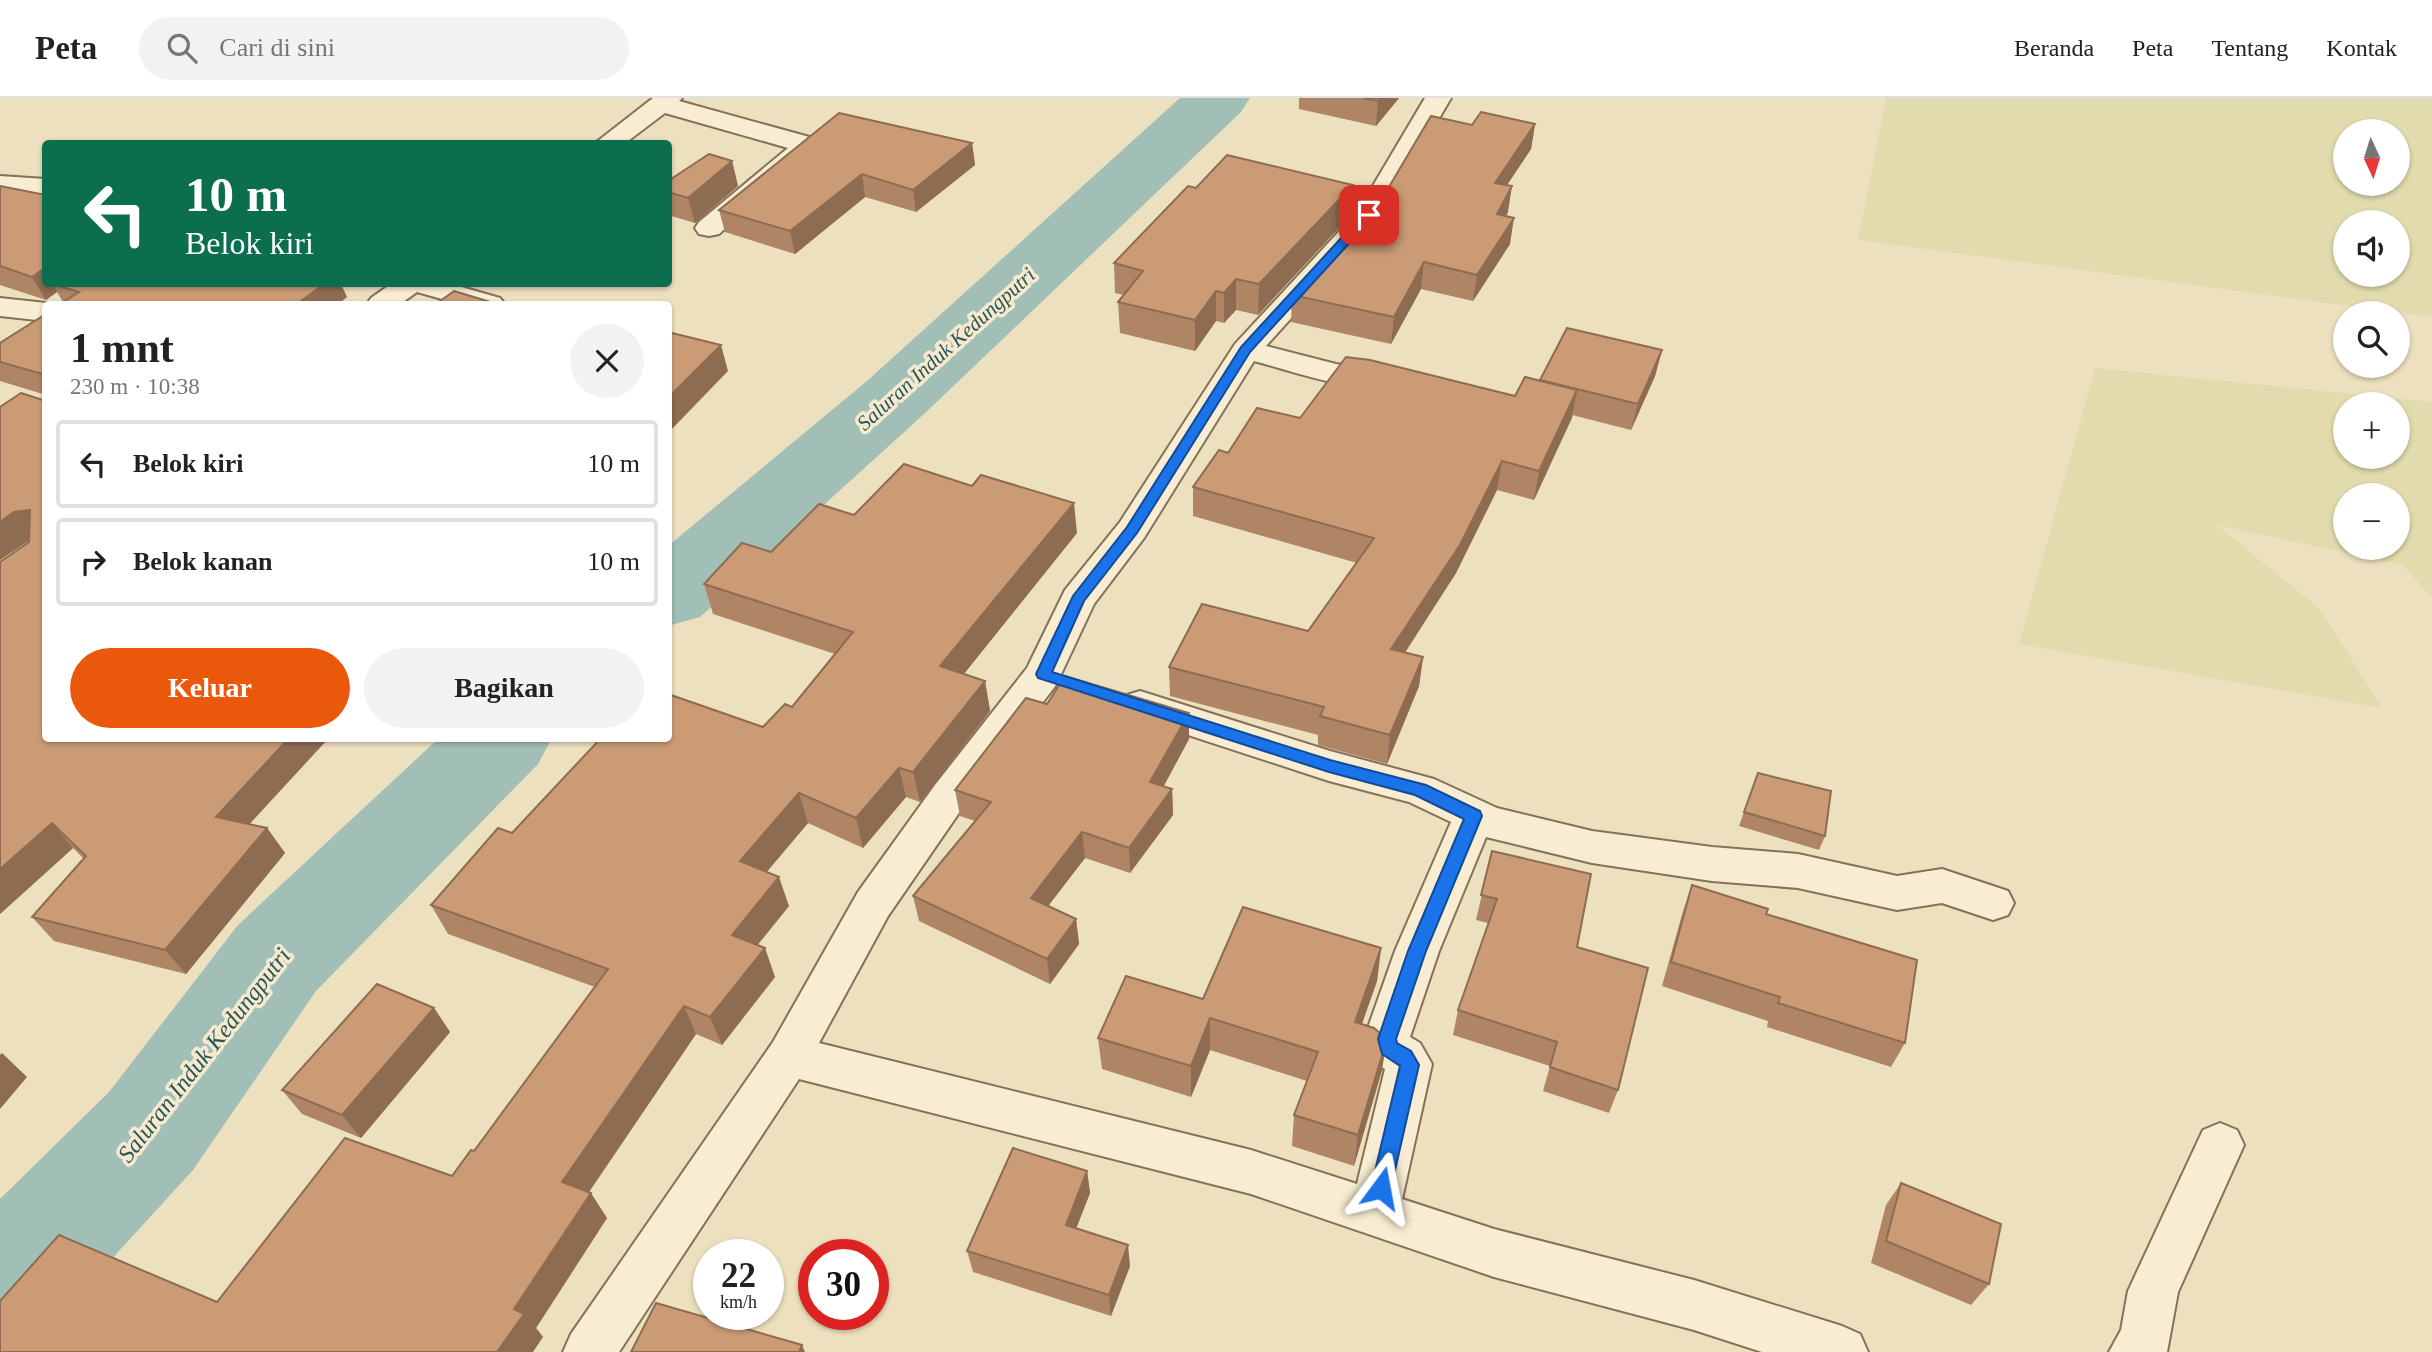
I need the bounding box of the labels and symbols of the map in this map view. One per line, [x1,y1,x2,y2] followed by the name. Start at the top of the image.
[2333,119,2410,196] north arrow
[1339,185,1399,245] pin
[852,263,1040,435] water label: Saluran Induk Kedungputri
[112,943,296,1167] water label: Saluran Induk Kedungputri
[1344,1151,1418,1225] position arrow
[798,1239,889,1330] speed limit sign: 30

